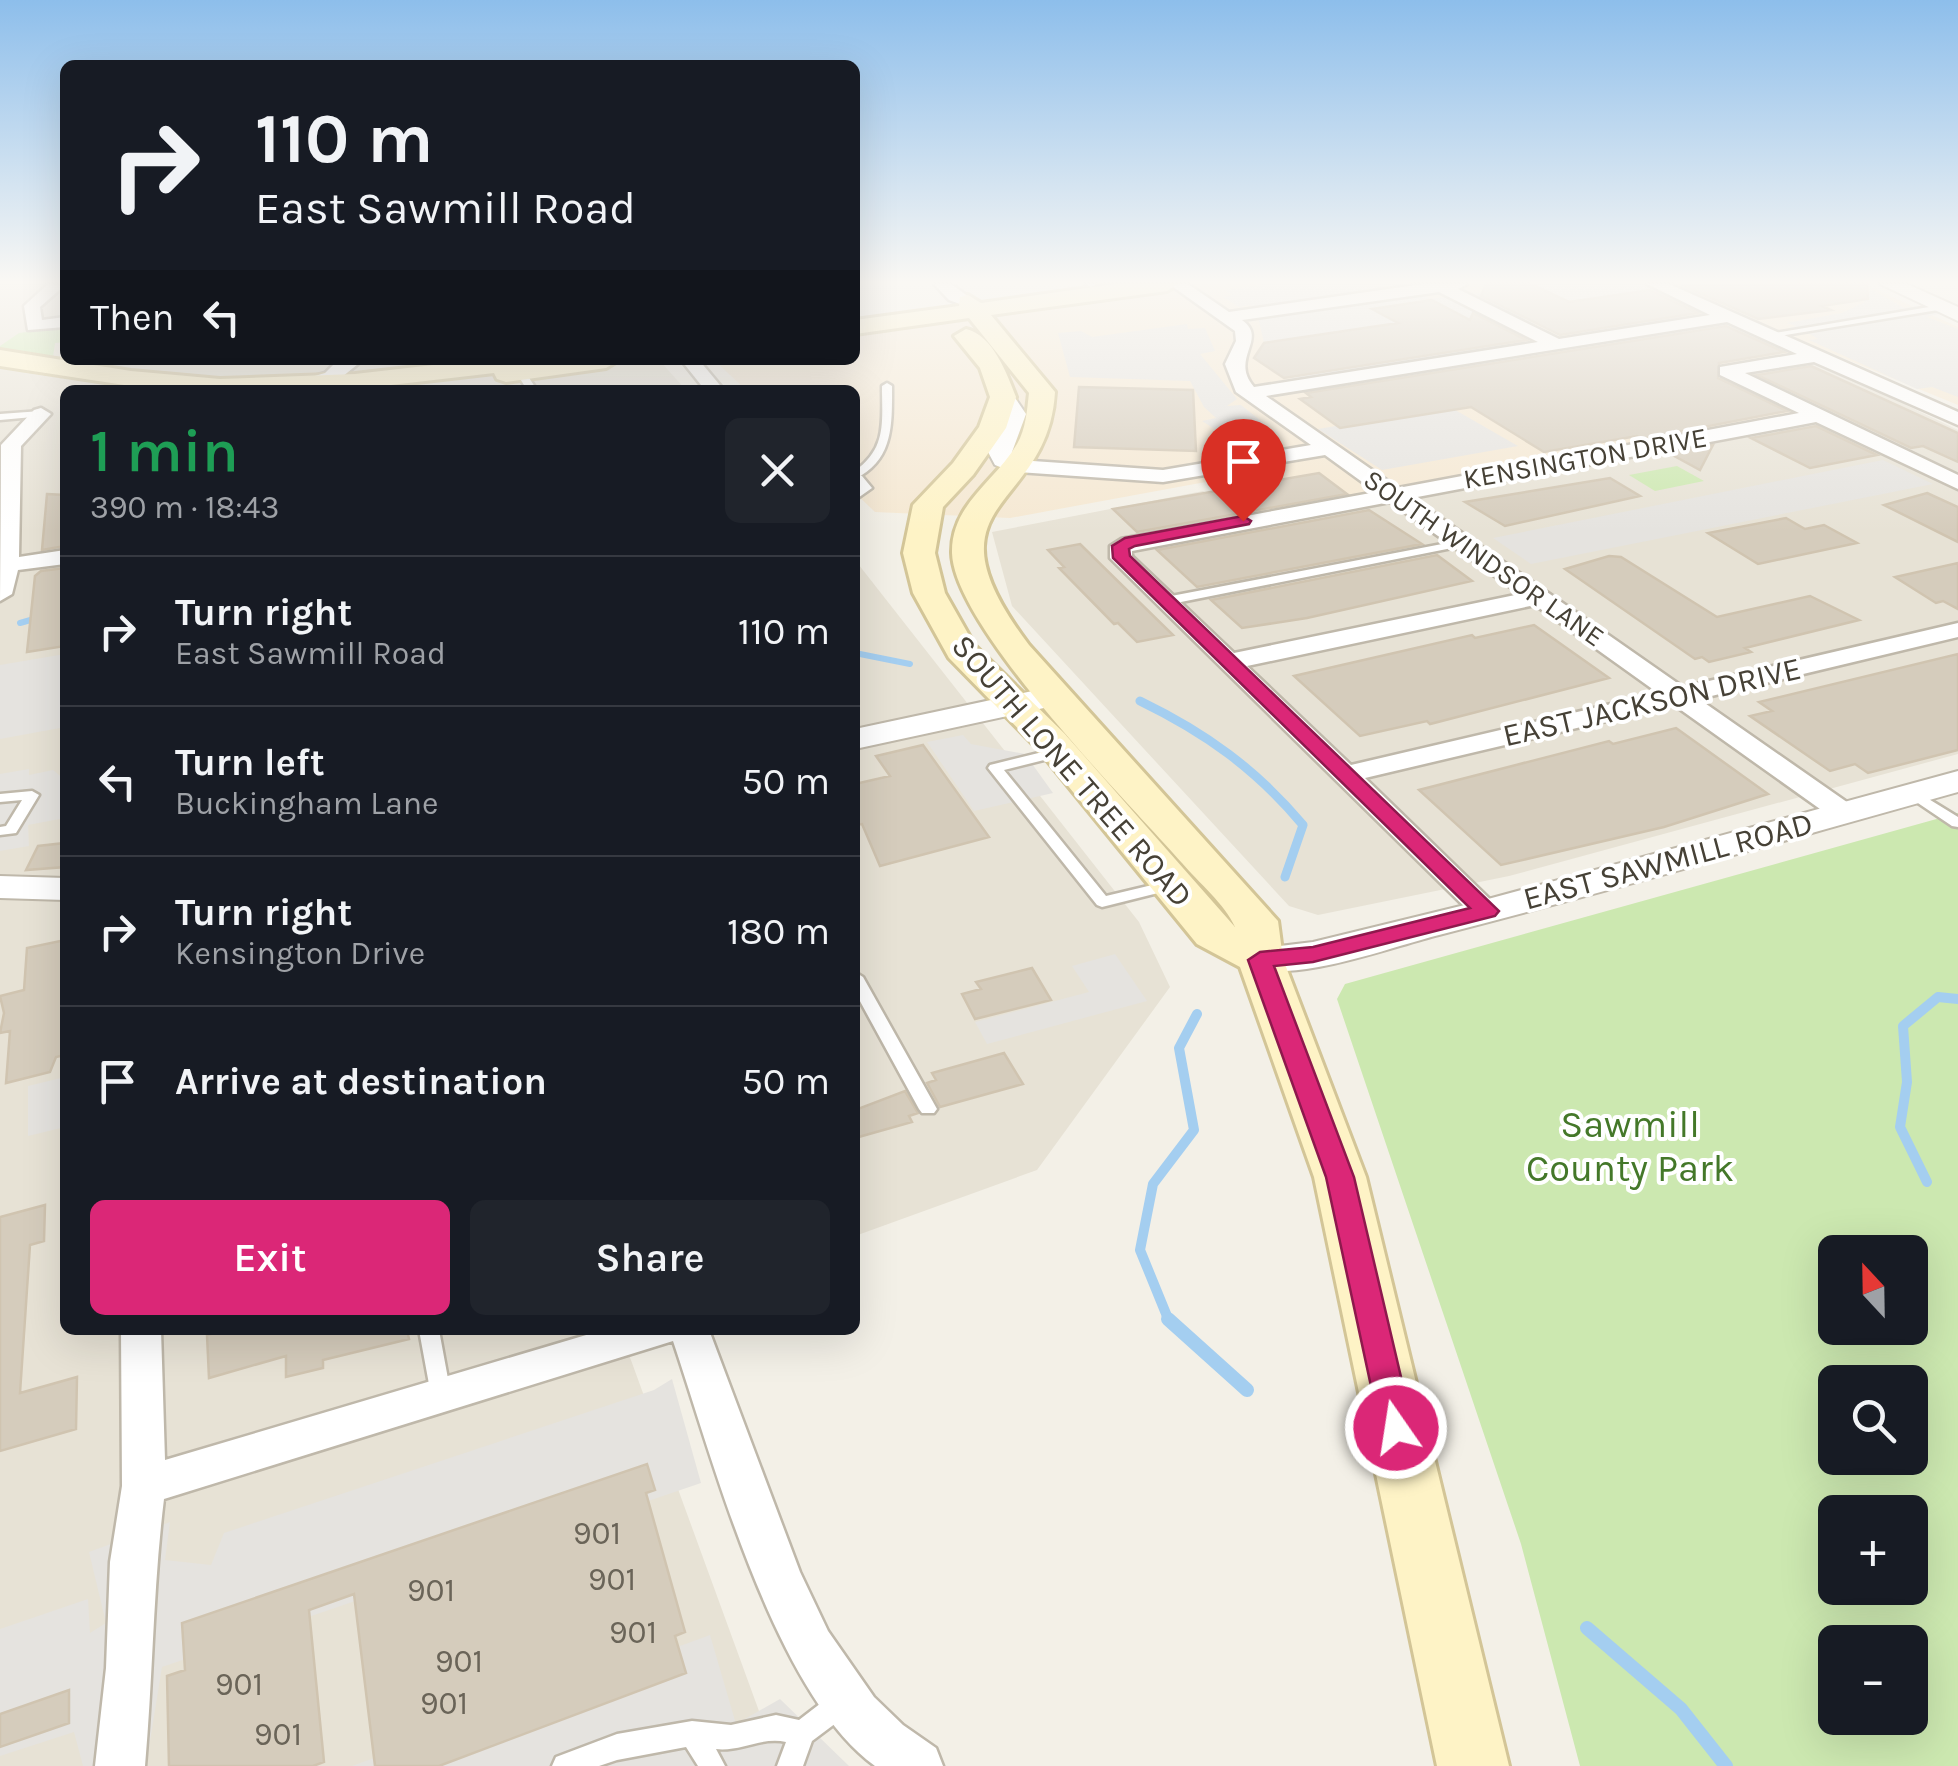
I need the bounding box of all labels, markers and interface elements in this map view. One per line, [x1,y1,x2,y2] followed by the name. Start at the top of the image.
[255,98,433,180] text: 110 m
[90,100,220,230] icon: right
[255,182,636,234] text: East Sawmill Road
[194,290,249,345] icon: left
[90,295,174,340] text: Then
[90,416,239,486] text: 1 min
[725,418,830,523] button: close
[1201,419,1286,522] pin
[1461,420,1709,496] street label: KENSINGTON DRIVE
[1216,434,1271,489] icon: arrive
[1357,462,1611,654] street label: SOUTH WINDSOR LANE
[90,489,279,526] text: 390 m · 18:43
[175,590,352,635] text: Turn right
[90,604,145,659] icon: right
[738,609,830,654] text: 110 m
[944,628,1200,914] street label: SOUTH LONE TREE ROAD
[175,635,446,672] text: East Sawmill Road
[1499,650,1805,754] street label: EAST JACKSON DRIVE
[175,740,325,785] text: Turn left
[90,754,145,809] icon: left
[741,759,830,804] text: 50 m
[175,785,439,822] text: Buckingham Lane
[1519,805,1817,917] street label: EAST SAWMILL ROAD
[175,890,352,935] text: Turn right
[90,904,145,959] icon: right
[727,909,830,954] text: 180 m
[175,935,425,972] text: Kensington Drive
[90,1054,145,1109] icon: arrive
[175,1059,547,1104] text: Arrive at destination
[741,1059,830,1104] text: 50 m
[1526,1102,1734,1191] park label: Sawmill County Park
[90,1200,450,1315] button: Exit
[470,1200,830,1315] button: Share
[1818,1235,1928,1345] north arrow
[1818,1235,1928,1735] map controls
[1818,1365,1928,1475] button: search
[1344,1376,1448,1480] position arrow
[1818,1495,1928,1605] button: +
[573,1515,621,1552] house number: 901
[588,1561,636,1598] house number: 901
[407,1572,455,1609] house number: 901
[609,1614,657,1651] house number: 901
[1818,1625,1928,1735] button: −
[435,1643,483,1680] house number: 901
[215,1666,263,1703] house number: 901
[420,1685,468,1722] house number: 901
[254,1716,302,1753] house number: 901

